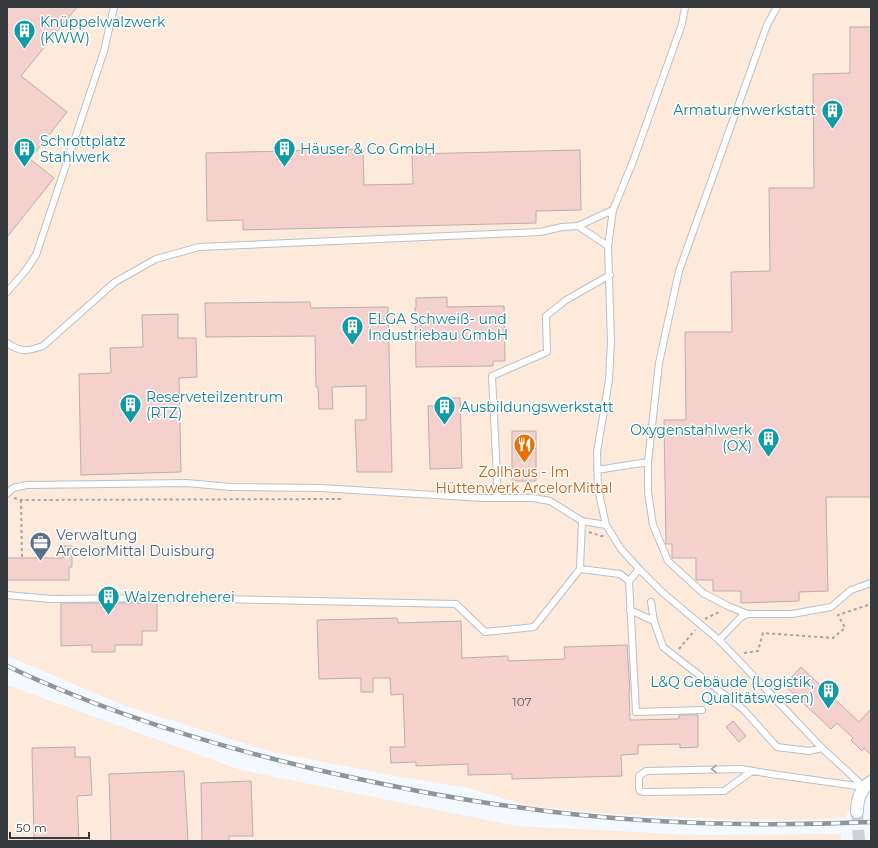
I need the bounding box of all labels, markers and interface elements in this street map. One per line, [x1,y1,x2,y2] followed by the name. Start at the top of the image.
[40,13,166,47] place label: Knüppelwalzwerk (KWW)
[11,17,37,50] building icon: Knüppelwalzwerk (KWW)
[819,97,845,130] building icon: Armaturenwerkstatt
[673,101,816,119] place label: Armaturenwerkstatt
[40,132,126,166] place label: Schrottplatz Stahlwerk
[11,136,37,169] building icon: Schrottplatz Stahlwerk
[272,136,298,169] building icon: Häuser & Co GmbH
[300,140,435,158] place label: Häuser & Co GmbH
[368,310,508,344] place label: ELGA Schweiß- und Industriebau GmbH
[339,314,365,347] building icon: ELGA Schweiß- und Industriebau GmbH
[146,388,283,422] place label: Reserveteilzentrum (RTZ)
[117,392,143,425] building icon: Reserveteilzentrum (RTZ)
[432,394,458,427] building icon: Ausbildungswerkstatt
[460,398,614,416] place label: Ausbildungswerkstatt
[630,421,753,455] place label: Oxygenstahlwerk (OX)
[755,425,781,458] building icon: Oxygenstahlwerk (OX)
[511,431,537,464] restaurant icon: Zollhaus - Im Hüttenwerk ArcelorMittal
[435,463,613,497] place label: Zollhaus - Im Hüttenwerk ArcelorMittal
[56,526,215,560] place label: Verwaltung ArcelorMittal Duisburg
[27,530,53,563] office icon: Verwaltung ArcelorMittal Duisburg
[96,584,122,617] building icon: Walzendreherei
[124,588,235,606] place label: Walzendreherei
[650,673,814,707] place label: L&Q Gebäude (Logistik, Qualitätswesen)
[816,677,842,710] building icon: L&Q Gebäude (Logistik, Qualitätswesen)
[512,694,532,709] house number: 107
[711,765,717,774] one-way arrow
[10,814,89,840] scale bar
[16,820,47,835] text: 50 m

